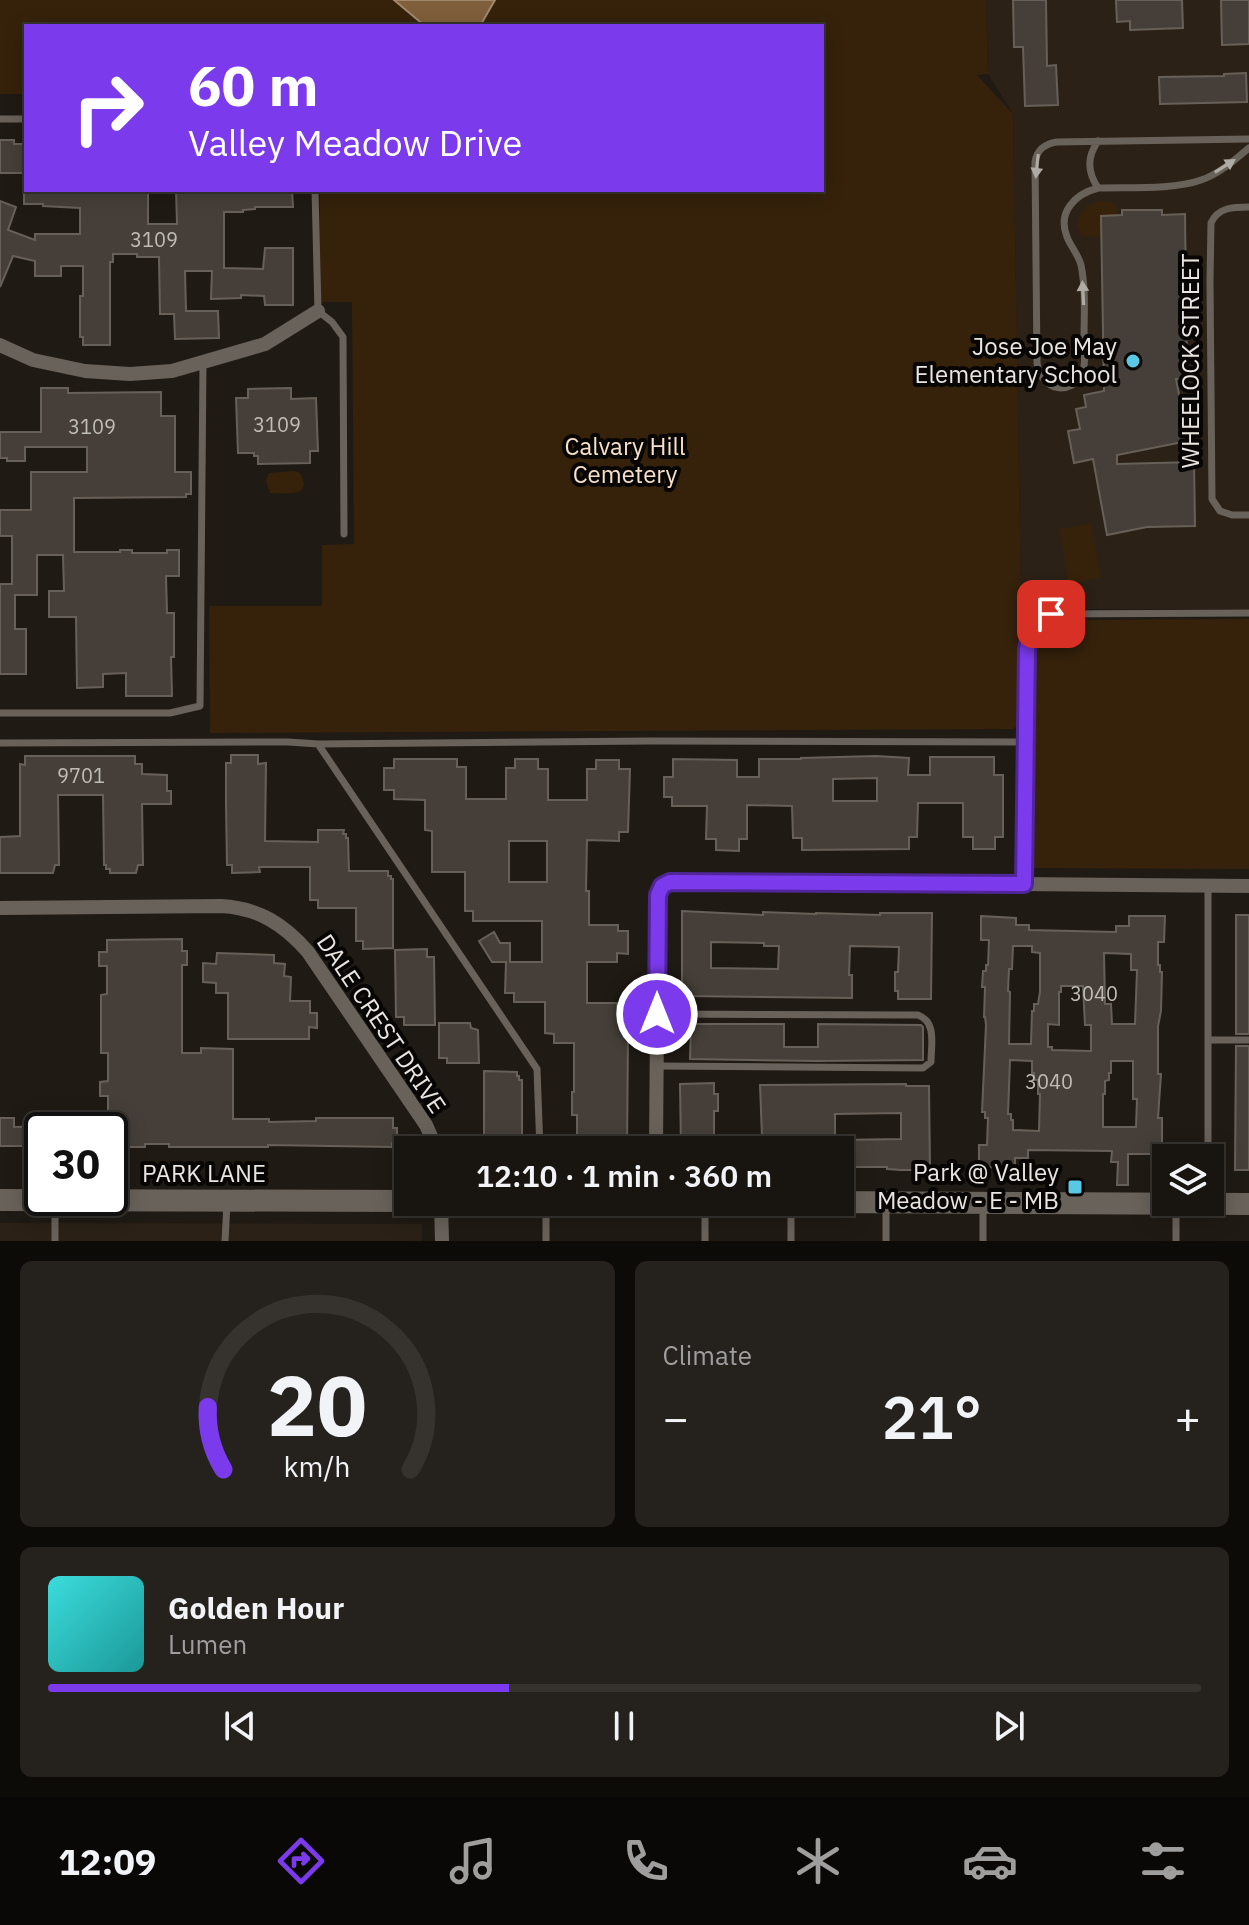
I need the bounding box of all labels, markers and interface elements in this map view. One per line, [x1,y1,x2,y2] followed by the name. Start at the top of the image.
[188,49,318,121] text: 60 m
[56,56,160,160] icon: right
[188,119,522,166] text: Valley Meadow Drive
[1030,154,1043,179] one-way arrow
[1215,158,1236,173] one-way arrow
[130,226,178,253] house number: 3109
[1174,253,1206,468] street label: WHEELOCK STREET
[1076,280,1089,305] one-way arrow
[915,330,1117,390] place label: Jose Joe May Elementary School
[1124,352,1142,370] marker: Jose Joe May Elementary School
[253,411,301,438] house number: 3109
[68,413,116,440] house number: 3109
[564,430,686,490] park label: Calvary Hill Cemetery
[1017,580,1085,648] pin
[1029,592,1073,636] icon: arrive
[57,762,105,789] house number: 9701
[310,928,454,1119] street label: DALE CREST DRIVE
[615,972,699,1056] position arrow
[1070,980,1118,1007] house number: 3040
[1025,1068,1073,1095] house number: 3040
[24,1112,128,1216] speed limit sign: 30
[1152,1144,1224,1216] map controls
[1152,1144,1224,1216] button: layers
[476,1156,772,1195] text: 12:10 · 1 min · 360 m
[877,1156,1059,1216] place label: Park @ Valley Meadow - E - MB
[142,1157,266,1189] street label: PARK LANE
[1066,1178,1084,1196] marker: Park @ Valley Meadow - E - MB
[663,1338,752,1372] text: Climate
[267,1351,367,1459] text: 20
[882,1377,982,1456] text: 21°
[663,1389,689,1446] text: −
[1175,1389,1201,1446] text: +
[284,1448,351,1485] text: km/h
[168,1588,344,1627] text: Golden Hour
[168,1627,247,1661] text: Lumen
[218,1704,262,1748] icon: previous
[602,1704,646,1748] icon: pause
[987,1704,1031,1748] icon: next
[273,1833,329,1889] icon: directions
[445,1833,501,1889] icon: music
[618,1833,674,1889] icon: phone
[790,1833,846,1889] icon: climate
[962,1833,1018,1889] icon: car
[1135,1833,1191,1889] icon: filters
[58,1838,156,1885] text: 12:09

